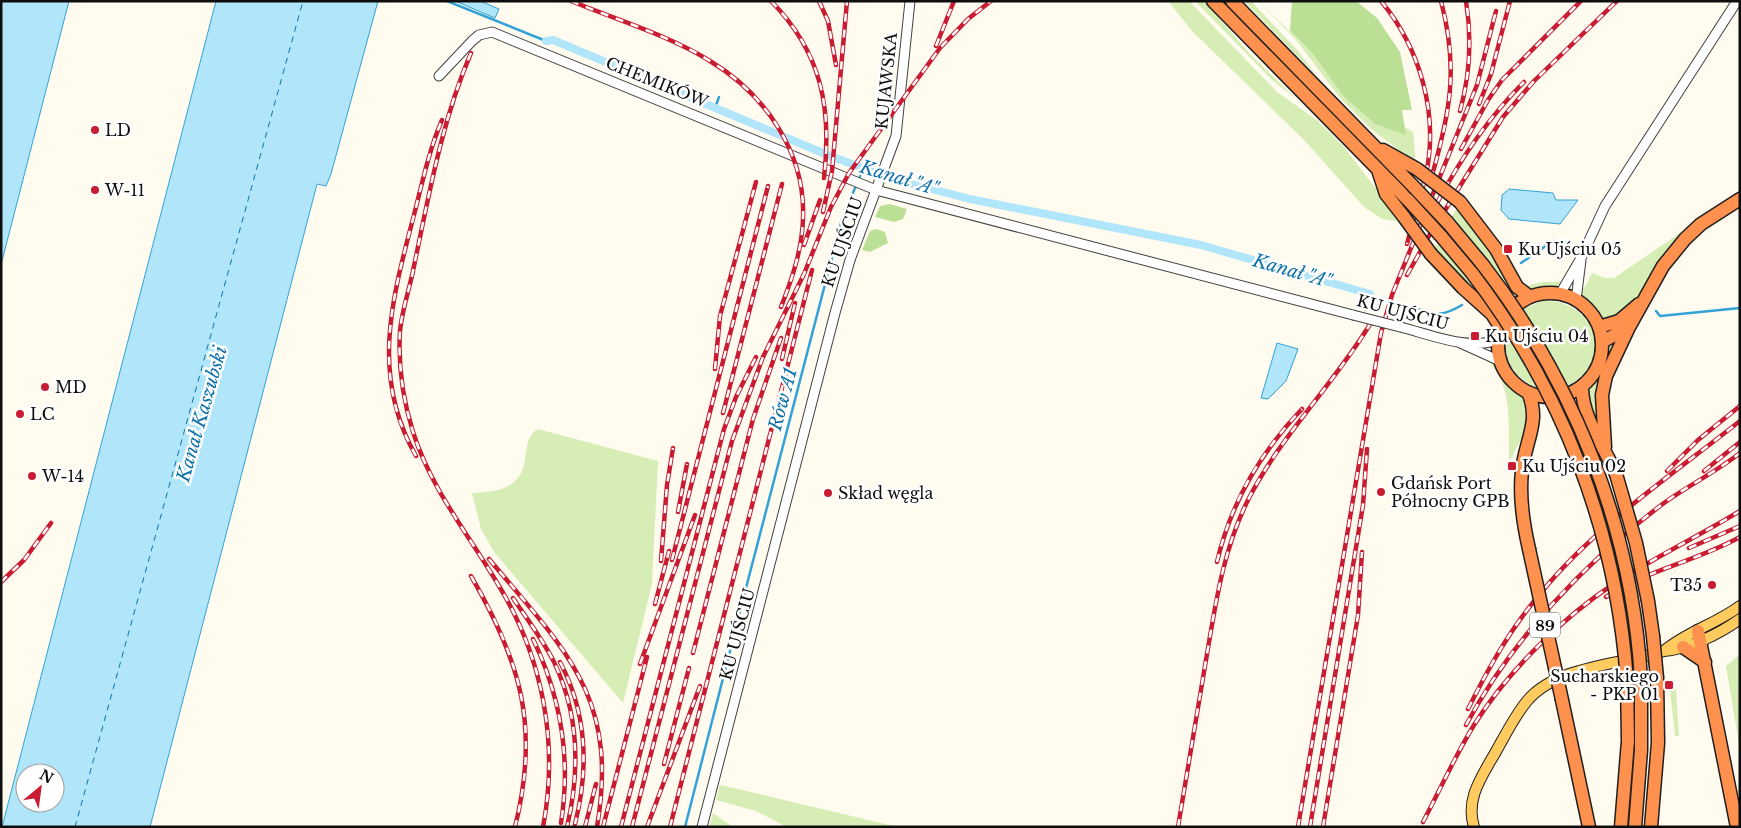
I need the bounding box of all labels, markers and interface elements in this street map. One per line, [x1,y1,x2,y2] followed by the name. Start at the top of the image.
[871,31,901,130] street label: KUJAWSKA
[603,52,711,112] street label: CHEMIKÓW
[105,120,131,140] place label: LD
[89,124,101,136] marker: LD
[856,155,942,201] water label: Kanał "A"
[104,180,145,200] place label: W-11
[89,184,101,196] marker: W-11
[817,194,867,290] street label: KU UJŚCIU
[1518,239,1621,259] place label: Ku Ujściu 05
[1502,243,1514,255] marker: Ku Ujściu 05
[1249,249,1335,293] water label: Kanał "A"
[1355,290,1451,334] street label: KU UJŚCIU
[1485,326,1589,346] place label: Ku Ujściu 04
[1469,330,1481,342] marker: Ku Ujściu 04
[172,343,232,485] water label: Kanał Kaszubski
[764,365,802,434] water label: Rów A1
[55,377,87,397] place label: MD
[39,381,51,393] marker: MD
[30,404,54,424] place label: LC
[14,408,26,420] marker: LC
[1522,456,1626,476] place label: Ku Ujściu 02
[1506,460,1518,472] marker: Ku Ujściu 02
[41,466,84,486] place label: W-14
[26,470,38,482] marker: W-14
[1391,473,1510,511] place label: Gdańsk Port Północny GPB
[838,483,934,503] place label: Skład węgla
[1375,486,1387,498] marker: Gdańsk Port Północny GPB
[822,487,834,499] marker: Skład węgla
[1670,575,1702,595] place label: T35
[1706,579,1718,591] marker: T35
[715,586,759,682] street label: KU UJŚCIU
[1530,612,1560,638] road number: 89
[1550,666,1659,704] place label: Sucharskiego - PKP 01
[1663,679,1675,691] marker: Sucharskiego - PKP 01
[15,763,65,813] north arrow
[36,766,56,788] text: N

